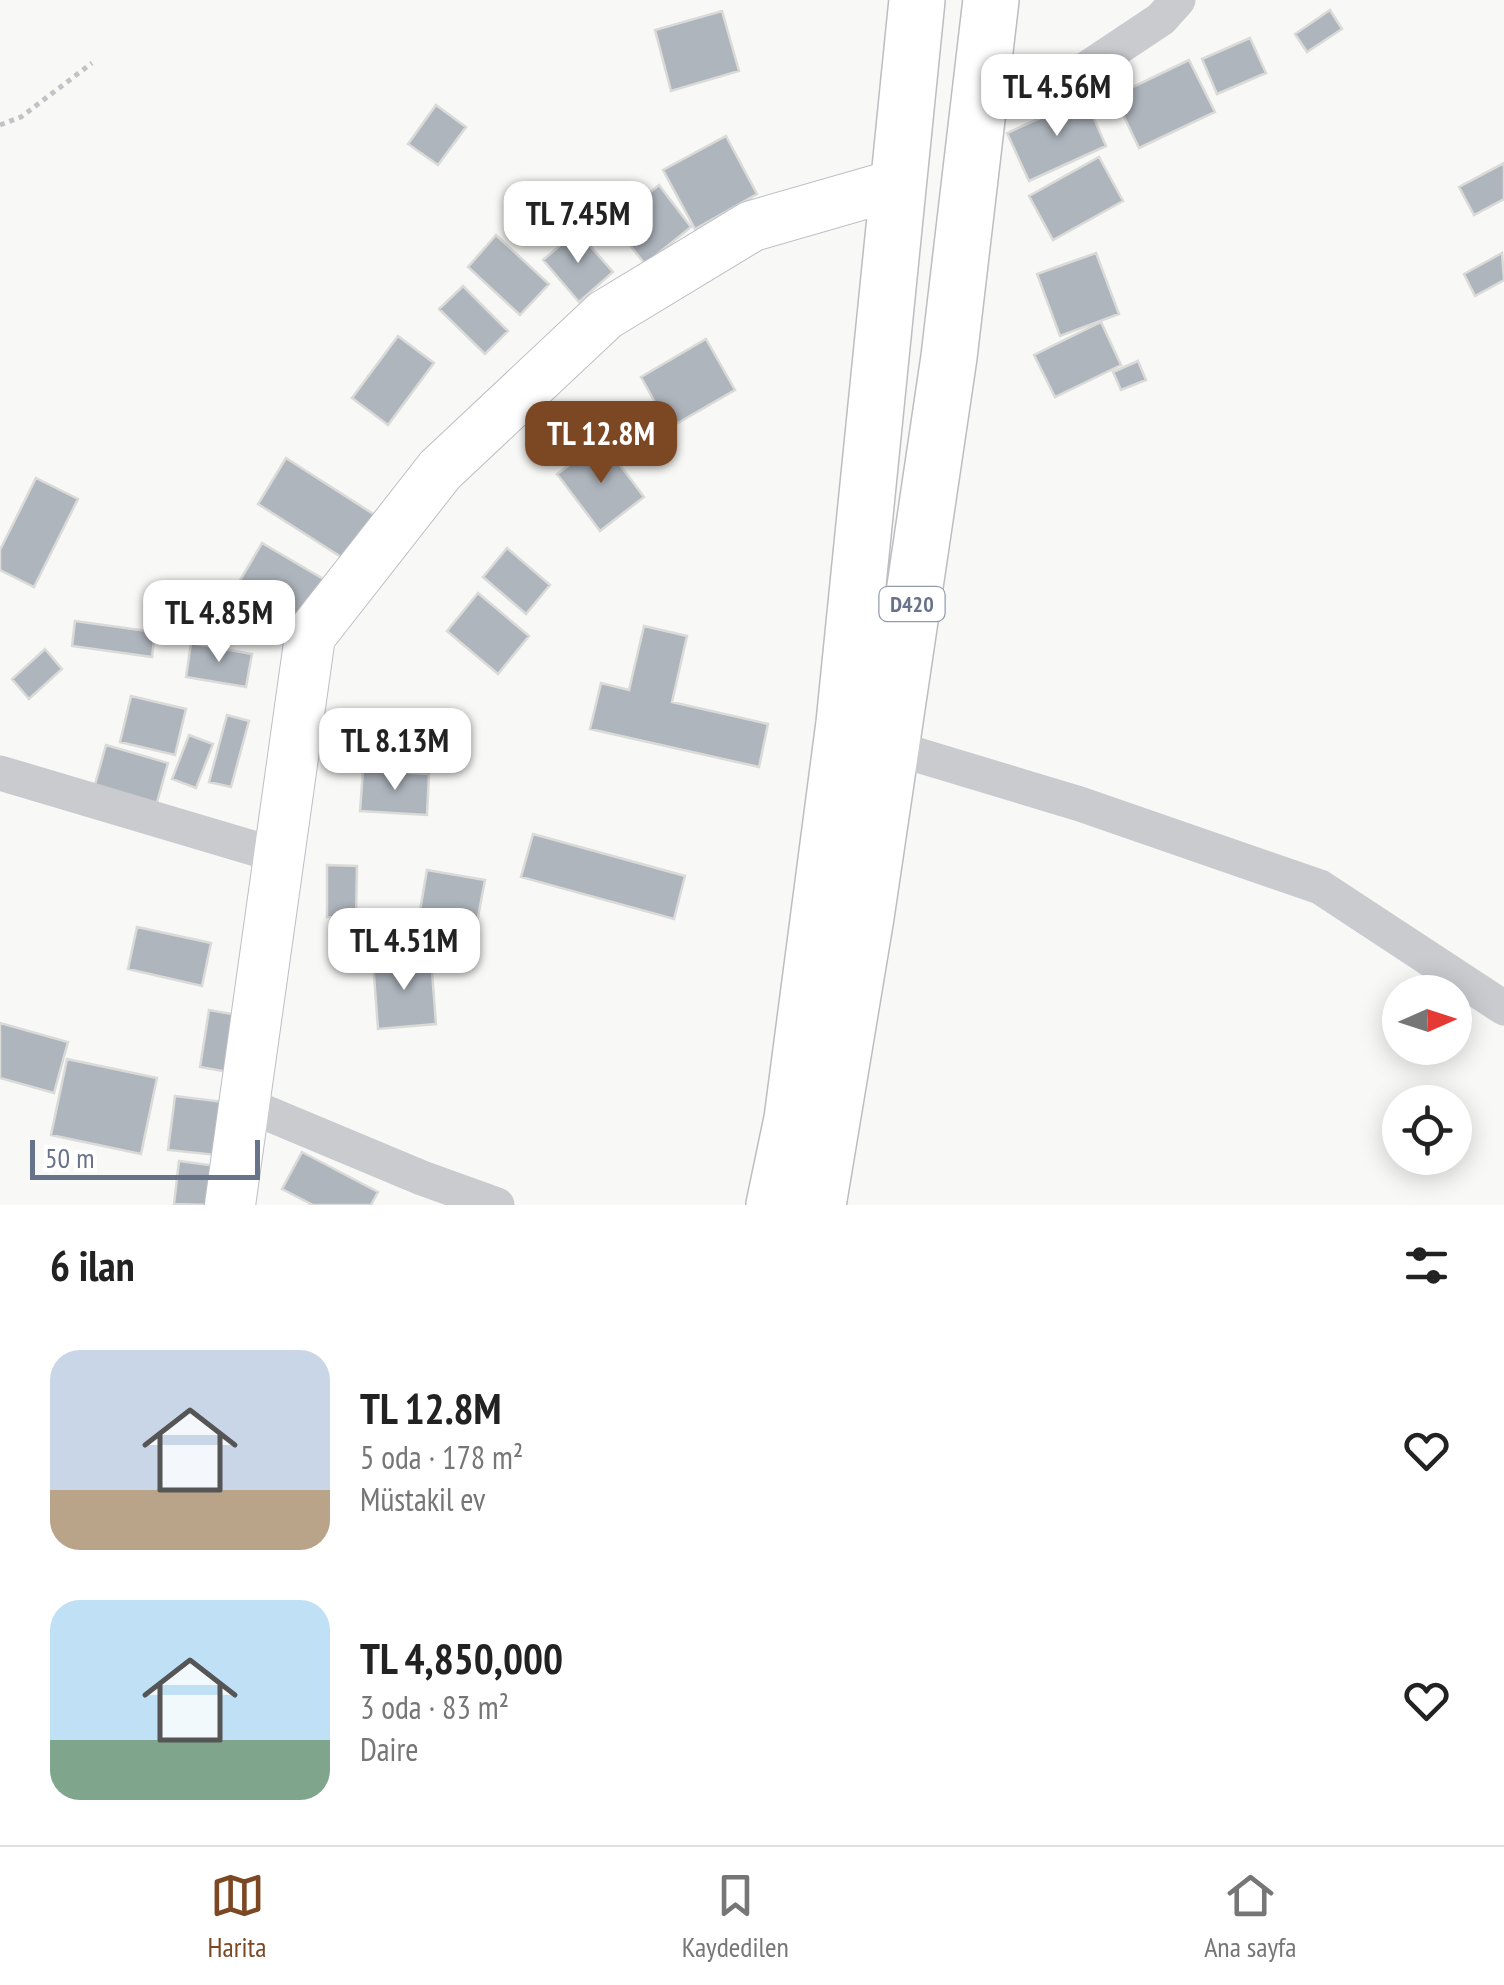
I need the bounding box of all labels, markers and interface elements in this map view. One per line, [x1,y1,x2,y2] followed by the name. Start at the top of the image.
[954,54,1160,139] pin: TL 4.56M
[1003,65,1111,107] text: TL 4.56M
[475,181,681,266] pin: TL 7.45M
[526,192,630,234] text: TL 7.45M
[498,401,704,486] pin: TL 12.8M
[547,412,655,454] text: TL 12.8M
[116,580,322,665] pin: TL 4.85M
[880,587,944,621] road number: D420
[165,591,273,633] text: TL 4.85M
[292,708,498,793] pin: TL 8.13M
[341,719,449,761] text: TL 8.13M
[301,908,507,993] pin: TL 4.51M
[350,919,458,961] text: TL 4.51M
[1382,975,1472,1065] north arrow
[1382,975,1472,1175] map controls
[1382,1085,1472,1175] button: locate
[30,1135,260,1180] scale bar
[45,1139,94,1176] text: 50 m
[50,1238,135,1293] text: 6 ilan
[1399,1238,1454,1293] icon: filters
[360,1381,502,1436] text: TL 12.8M
[130,1390,250,1510] icon: home
[1399,1423,1454,1478] icon: heart
[360,1436,523,1478] text: 5 oda · 178 m²
[360,1478,485,1520] text: Müstakil ev
[360,1631,563,1686] text: TL 4,850,000
[130,1640,250,1760] icon: home
[1399,1673,1454,1728] icon: heart
[360,1686,509,1728] text: 3 oda · 83 m²
[360,1728,419,1770] text: Daire
[208,1868,266,1965] tab: Harita
[682,1868,789,1965] tab: Kaydedilen
[1204,1868,1296,1965] tab: Ana sayfa

